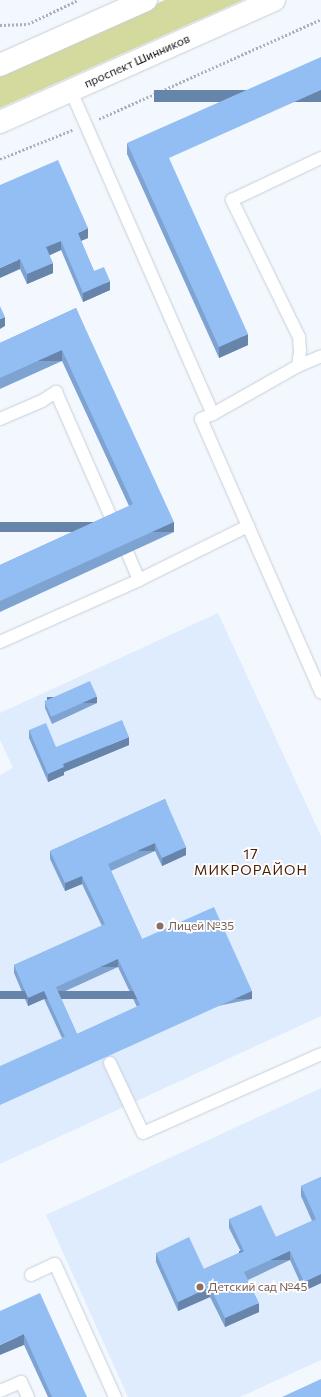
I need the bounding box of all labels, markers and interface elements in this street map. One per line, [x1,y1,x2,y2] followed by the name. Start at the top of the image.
[82,31,192,91] street label: проспект Шинников
[194,846,308,878] district label: 17 МИКРОРАЙОН
[168,919,234,933] place label: Лицей №35
[155,921,165,931] marker: Лицей №35
[208,1280,307,1294] place label: Детский сад №45
[195,1282,205,1292] marker: Детский сад №45

